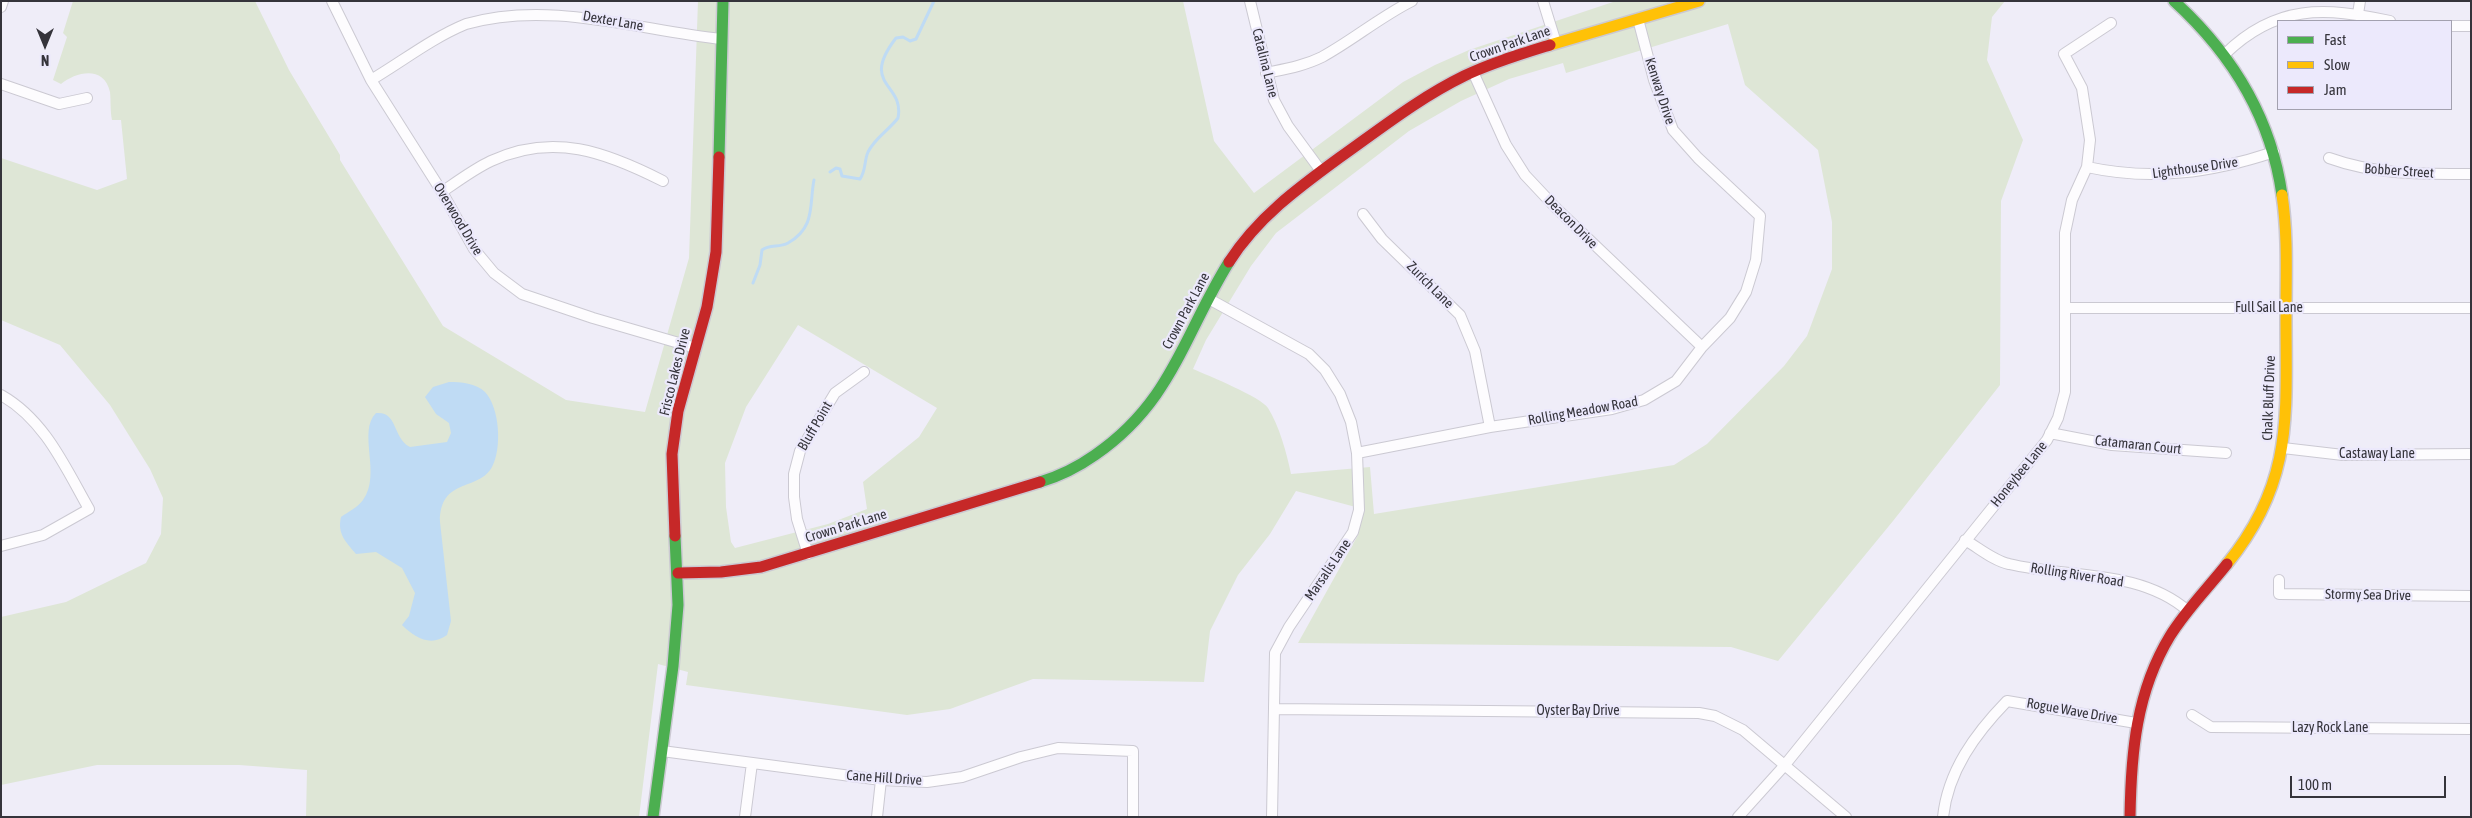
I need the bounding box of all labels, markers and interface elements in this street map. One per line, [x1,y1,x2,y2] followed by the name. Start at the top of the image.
[581,7,645,35] street label: Dexter Lane
[20,20,70,70] north arrow
[2277,20,2452,110] legend
[1467,22,1553,66] street label: Crown Park Lane
[1248,27,1282,99] street label: Catalina Lane
[2324,31,2346,48] text: Fast
[41,52,49,68] text: N
[1641,55,1679,127] street label: Kenway Drive
[2324,56,2350,73] text: Slow
[2324,81,2347,98] text: Jam
[2151,154,2239,182] street label: Lighthouse Drive
[2364,160,2434,182] street label: Bobber Street
[430,180,486,258] street label: Overwood Drive
[1541,192,1601,252] street label: Deacon Drive
[1403,258,1457,312] street label: Zurich Lane
[1159,270,1213,352] street label: Crown Park Lane
[2235,300,2303,316] street label: Full Sail Lane
[656,327,694,417] street label: Frisco Lakes Drive
[2259,355,2279,441] street label: Chalk Bluff Drive
[1527,393,1639,429] street label: Rolling Meadow Road
[794,398,836,454] street label: Bluff Point
[2094,432,2182,458] street label: Catamaran Court
[1987,438,2051,510] street label: Honeybee Lane
[2339,446,2415,462] street label: Castaway Lane
[803,506,889,546] street label: Crown Park Lane
[1301,536,1355,604] street label: Marsalis Lane
[2029,559,2125,591] street label: Rolling River Road
[2325,586,2411,604] street label: Stormy Sea Drive
[2025,695,2119,727] street label: Rogue Wave Drive
[1536,703,1620,719] street label: Oyster Bay Drive
[2292,720,2368,736] street label: Lazy Rock Lane
[2292,766,2448,798] scale bar
[846,767,922,789] street label: Cane Hill Drive
[2298,776,2332,793] text: 100 m

